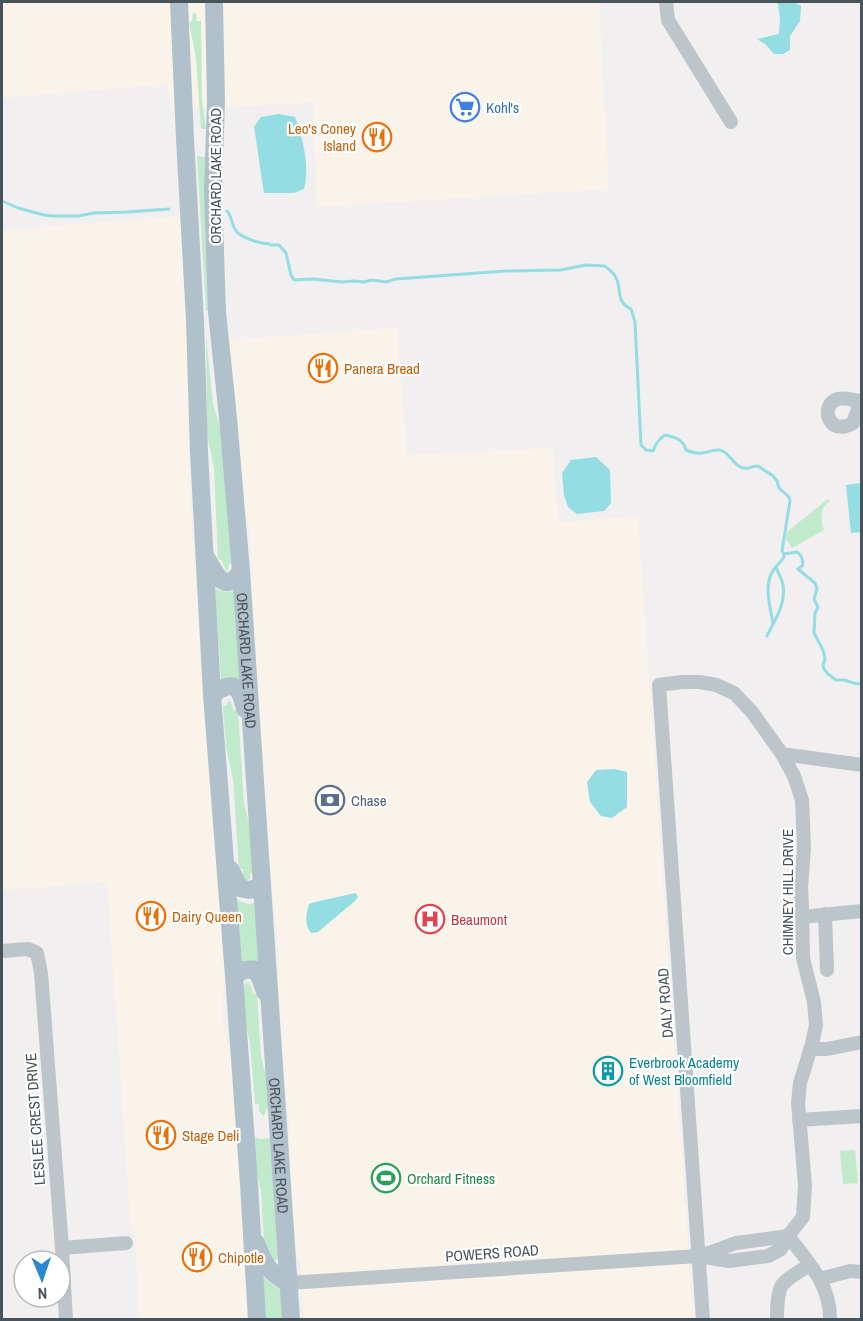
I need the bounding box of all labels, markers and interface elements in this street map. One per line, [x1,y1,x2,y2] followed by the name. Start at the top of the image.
[449,91,481,123] supermarket icon: Kohl's
[486,97,519,118] place label: Kohl's
[205,108,226,244] street label: ORCHARD LAKE ROAD
[288,118,357,156] place label: Leo's Coney Island
[361,121,393,153] restaurant icon: Leo's Coney Island
[307,352,339,384] restaurant icon: Panera Bread
[344,358,420,379] place label: Panera Bread
[232,592,262,729] street label: ORCHARD LAKE ROAD
[314,784,346,816] bank icon: Chase
[351,790,387,811] place label: Chase
[777,829,798,955] street label: CHIMNEY HILL DRIVE
[135,900,167,932] restaurant icon: Dairy Queen
[414,903,446,935] hospital icon: Beaumont
[172,906,242,927] place label: Dairy Queen
[451,909,508,930] place label: Beaumont
[652,967,678,1039] street label: DALY ROAD
[20,1052,50,1186] street label: LESLEE CREST DRIVE
[629,1052,740,1090] place label: Everbrook Academy of West Bloomfield
[592,1055,624,1087] building icon: Everbrook Academy of West Bloomfield
[264,1077,294,1214] street label: ORCHARD LAKE ROAD
[145,1119,177,1151] restaurant icon: Stage Deli
[182,1125,239,1146] place label: Stage Deli
[370,1162,402,1194] sports icon: Orchard Fitness
[407,1168,495,1189] place label: Orchard Fitness
[445,1239,540,1267] street label: POWERS ROAD
[181,1241,213,1273] restaurant icon: Chipotle
[218,1247,264,1268] place label: Chipotle
[12,1249,72,1309] north arrow
[37,1283,48,1305] text: N

